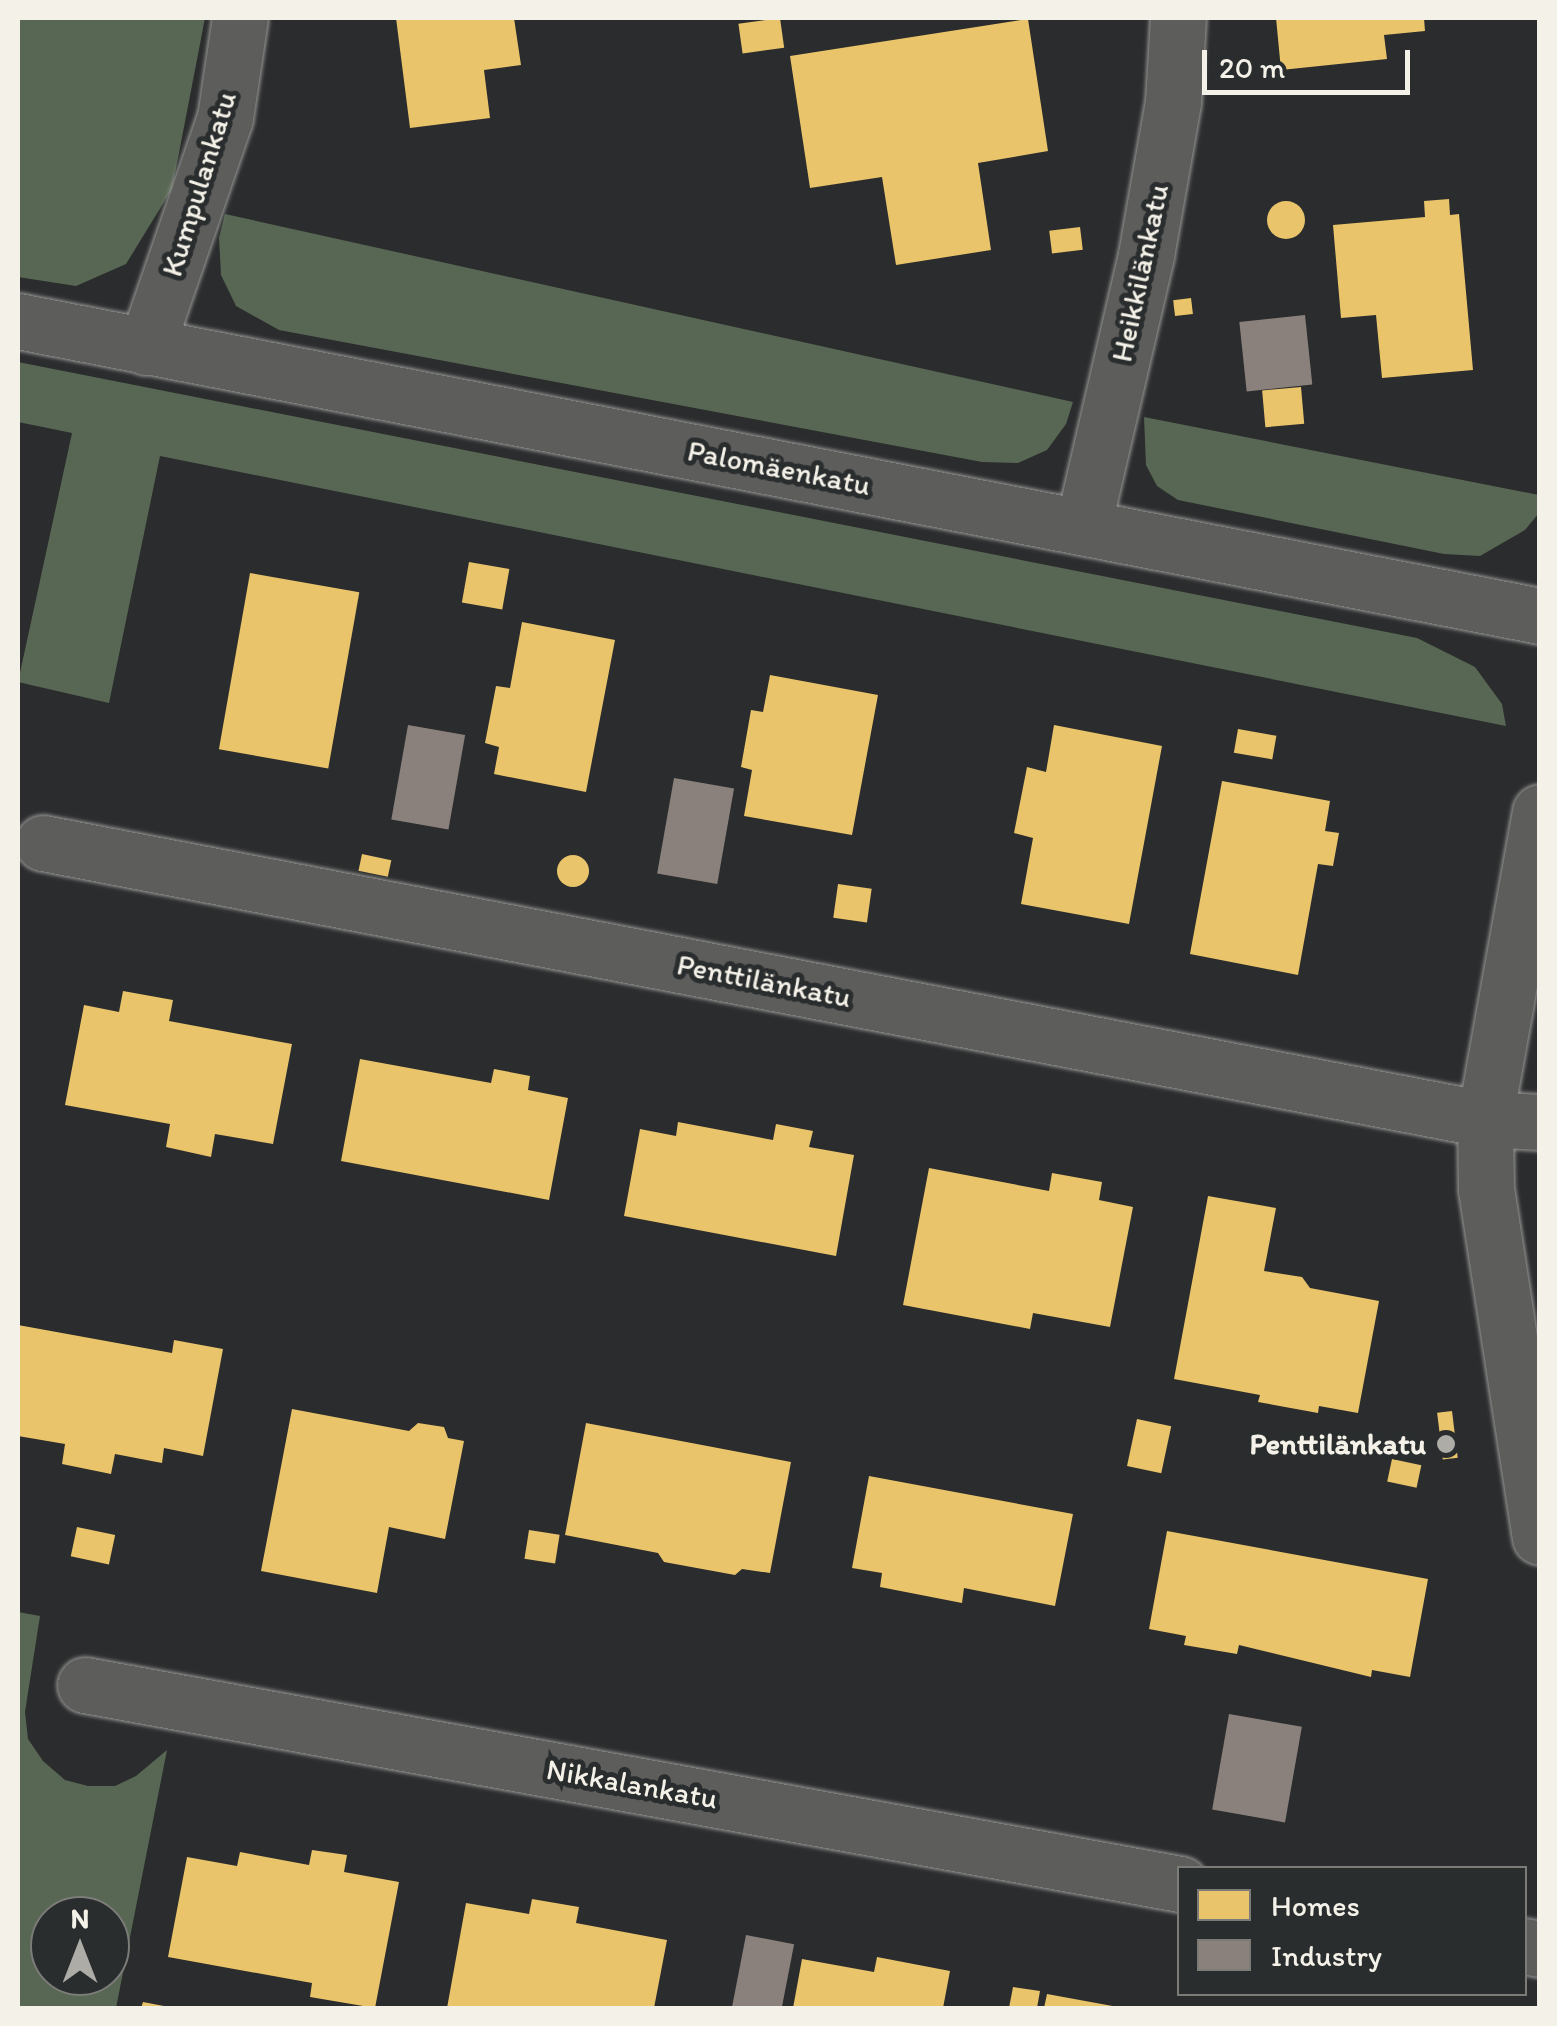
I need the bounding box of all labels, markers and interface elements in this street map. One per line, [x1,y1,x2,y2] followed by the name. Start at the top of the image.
[1207,30,1414,92] scale bar
[1219,49,1285,86] text: 20 m
[154,87,244,281] street label: Kumpulankatu
[1104,181,1176,365] street label: Heikkilänkatu
[685,433,873,503] street label: Palomäenkatu
[674,946,854,1016] street label: Penttilänkatu
[1249,1426,1426,1462] place label: Penttilänkatu
[1435,1433,1457,1455] marker: Penttilänkatu
[544,1751,720,1817] street label: Nikkalankatu
[1177,1866,1527,1996] legend
[1271,1887,1360,1924] text: Homes
[30,1896,130,1996] north arrow
[71,1901,89,1935] text: N
[1271,1937,1382,1974] text: Industry

